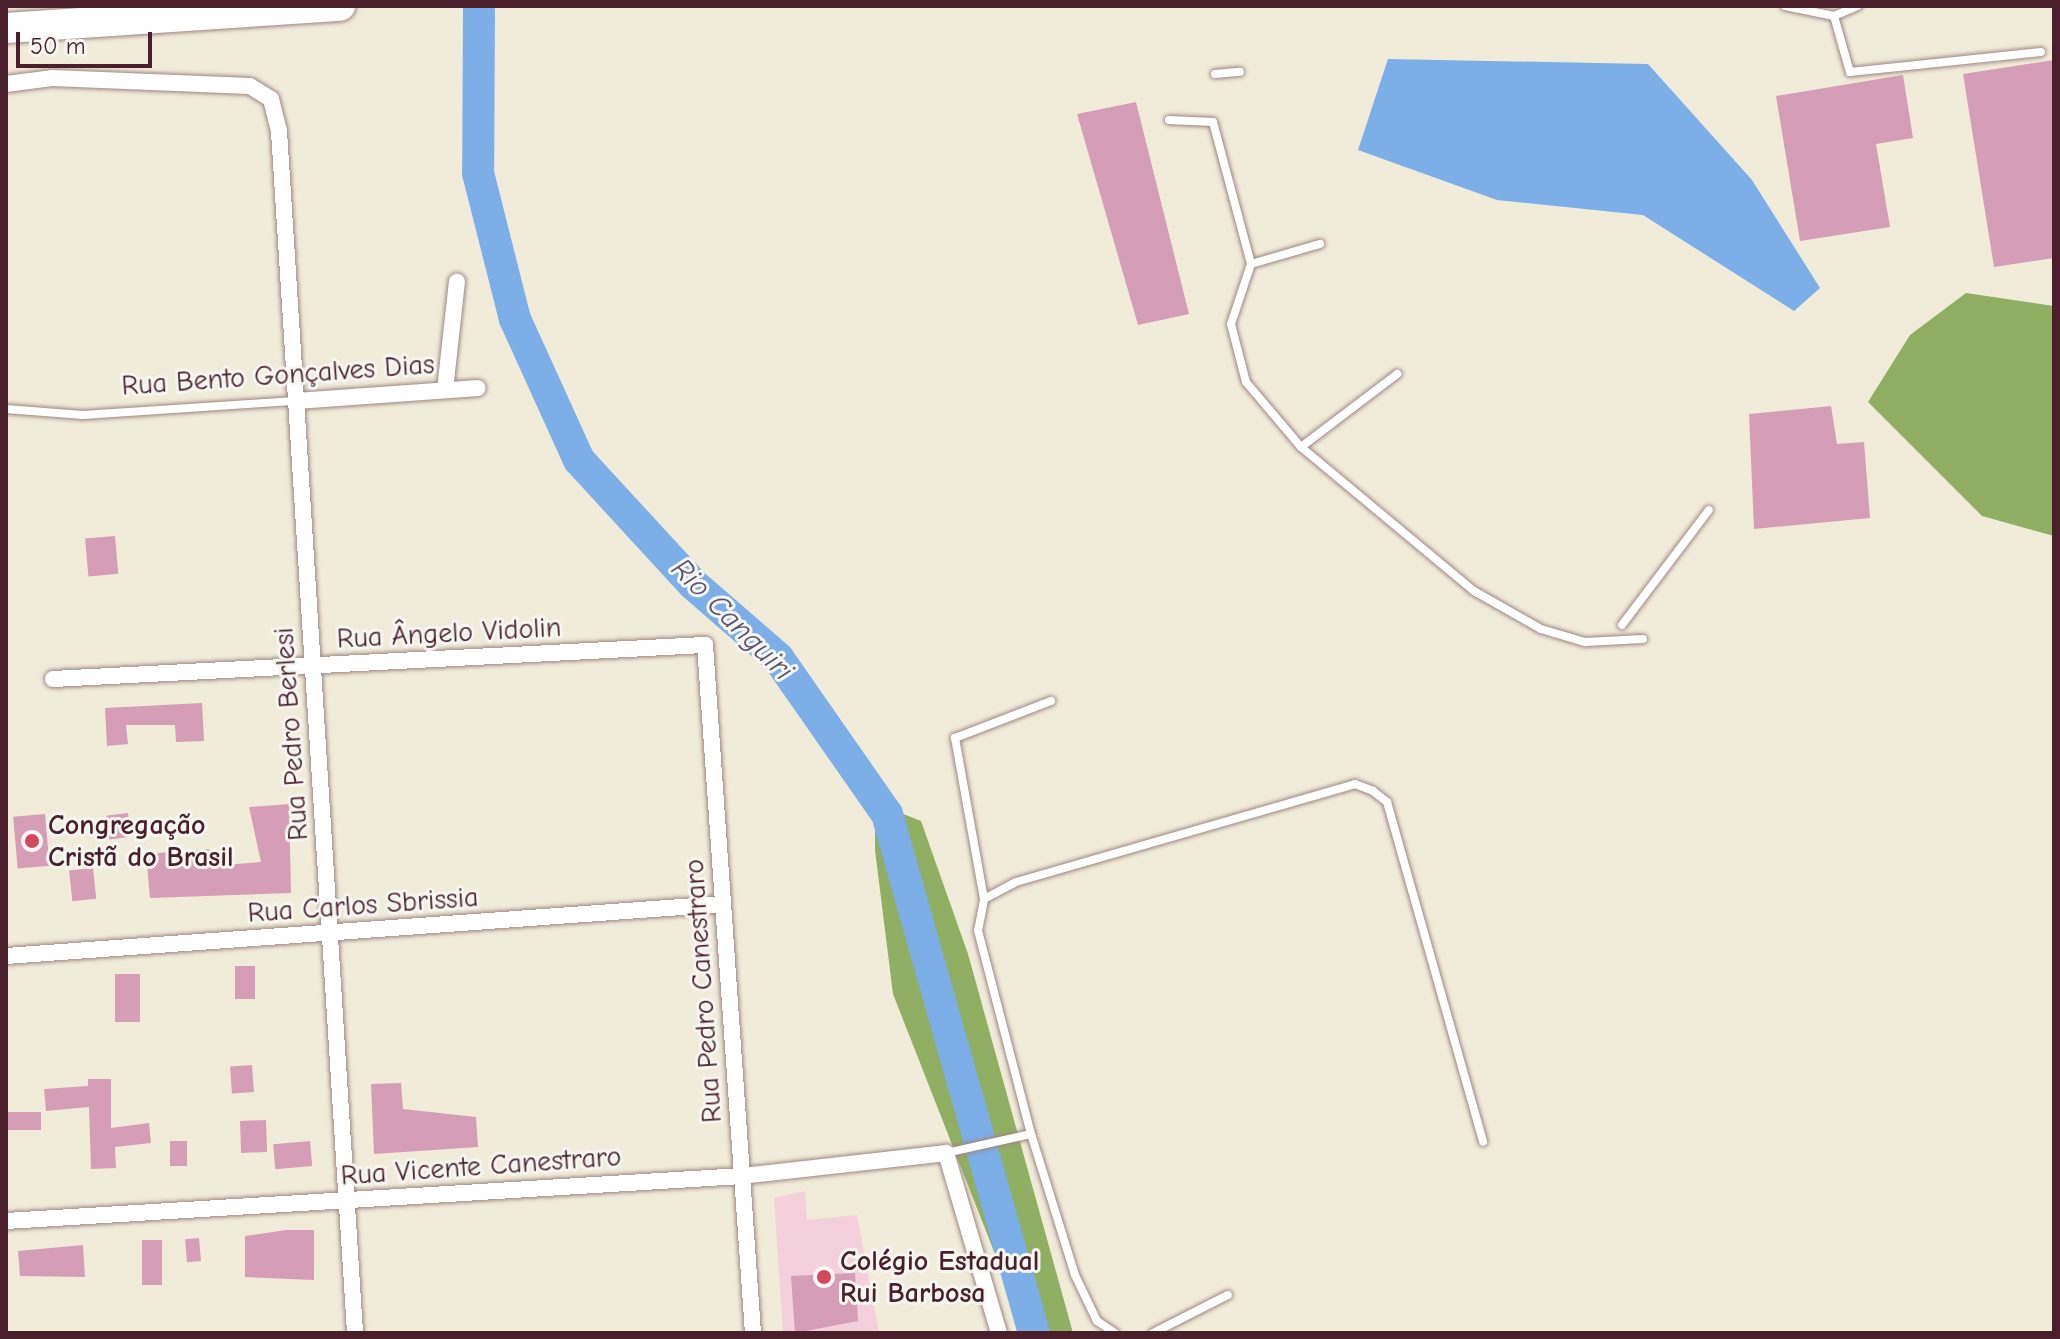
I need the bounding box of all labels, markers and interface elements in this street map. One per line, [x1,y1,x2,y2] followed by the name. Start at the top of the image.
[20,16,156,66] scale bar
[30,32,86,60] text: 50 m
[120,347,436,403] street label: Rua Bento Gonçalves Dias
[663,551,801,689] water label: Rio Canguiri
[336,610,562,656] street label: Rua Ângelo Vidolin
[267,626,315,842] street label: Rua Pedro Berlesi
[48,808,234,874] place label: Congregação Cristã do Brasil
[23,832,41,850] marker: Congregação Cristã do Brasil
[677,858,729,1124] street label: Rua Pedro Canestraro
[246,880,480,930] street label: Rua Carlos Sbrissia
[340,1139,622,1193] street label: Rua Vicente Canestraro
[840,1244,1039,1310] place label: Colégio Estadual Rui Barbosa
[815,1268,833,1286] marker: Colégio Estadual Rui Barbosa

